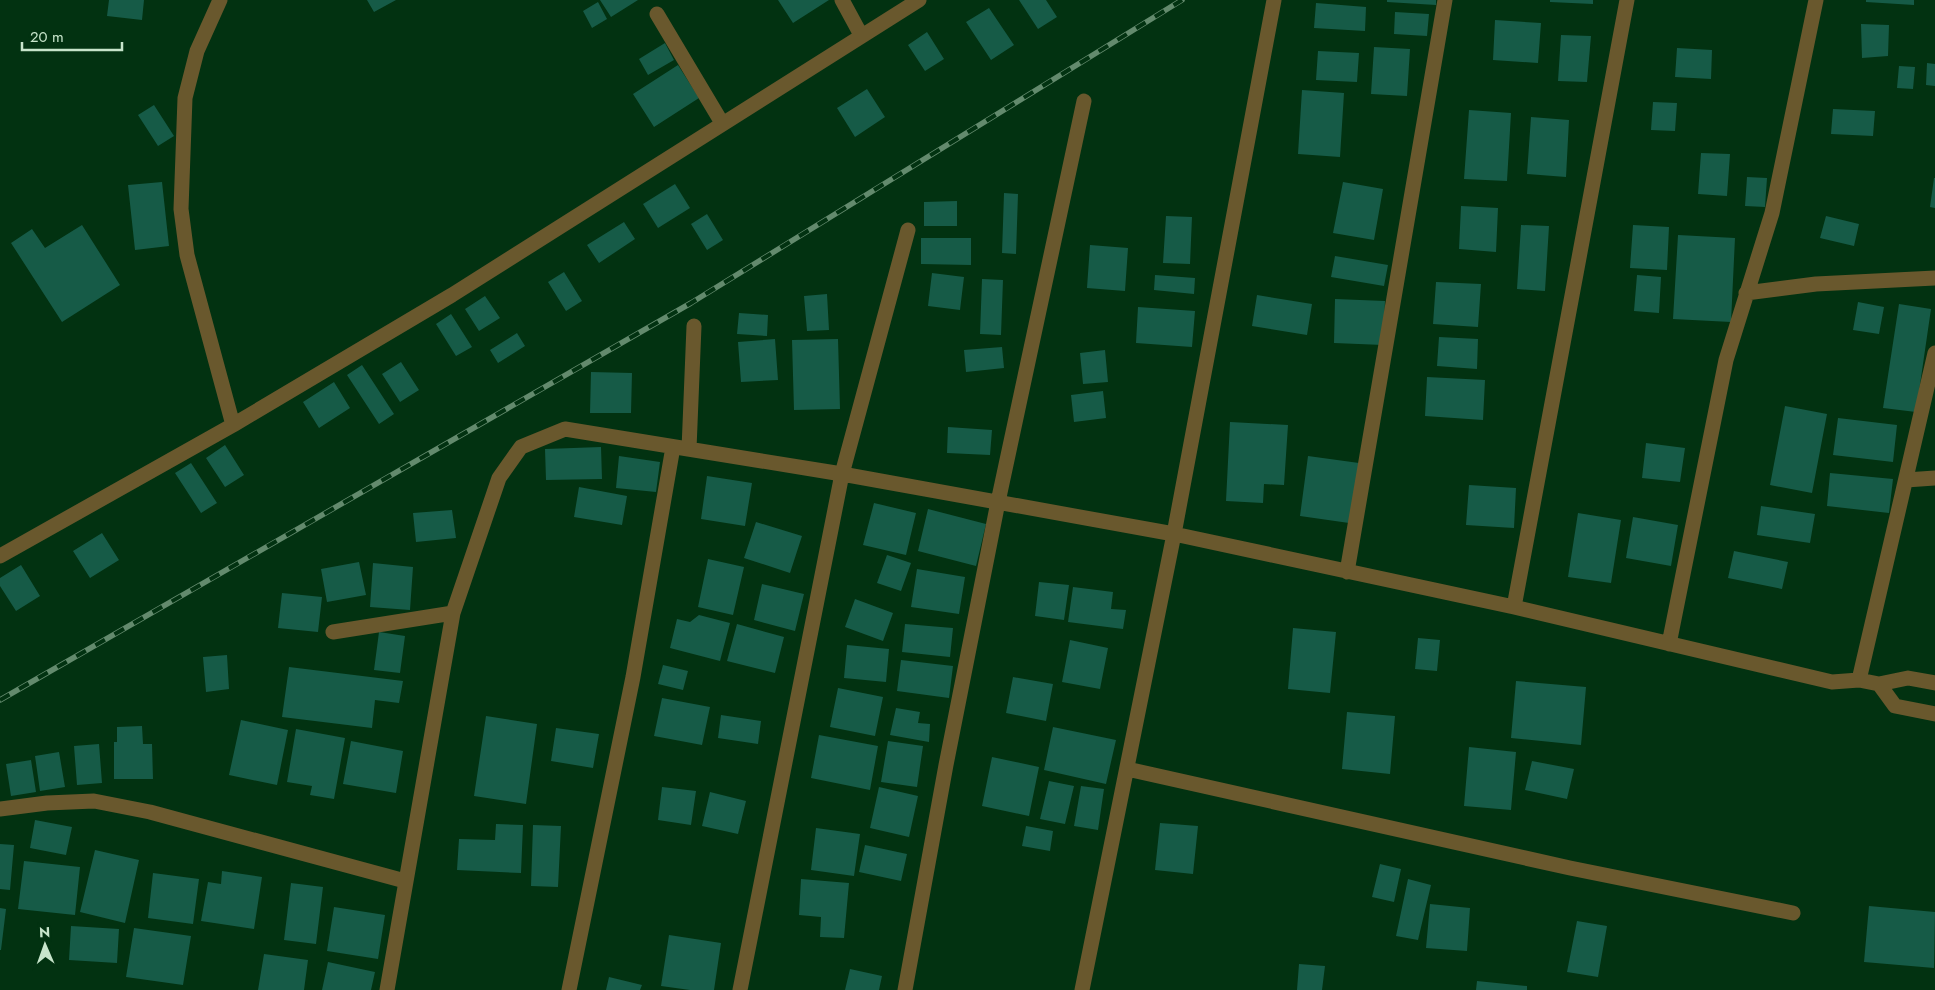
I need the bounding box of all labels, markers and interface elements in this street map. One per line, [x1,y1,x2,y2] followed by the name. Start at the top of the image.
[22,20,122,52] scale bar
[30,26,64,48] text: 20 m
[20,920,70,970] north arrow
[39,922,50,942] text: N

